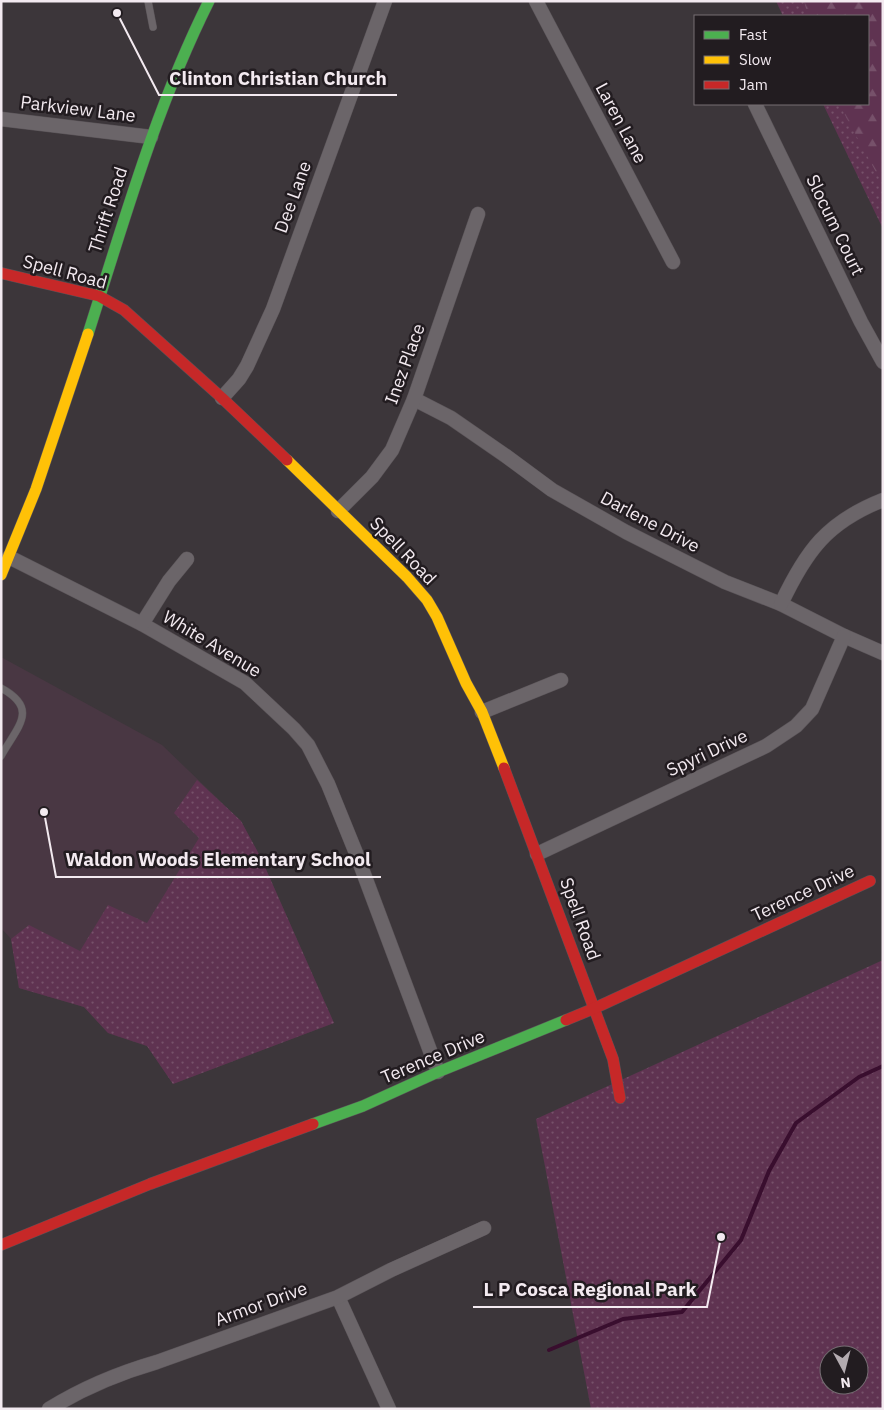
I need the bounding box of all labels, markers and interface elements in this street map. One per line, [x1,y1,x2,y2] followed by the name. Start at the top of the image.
[694,15,869,105] legend
[739,25,767,44] text: Fast
[739,50,772,69] text: Slow
[159,61,397,95] callout: Clinton Christian Church
[169,66,387,90] text: Clinton Christian Church
[739,75,768,94] text: Jam
[591,78,652,167] street label: Laren Lane
[19,90,137,127] street label: Parkview Lane
[269,158,316,236] street label: Dee Lane
[83,164,132,256] street label: Thrift Road
[801,171,870,279] street label: Slocum Court
[21,249,110,294] street label: Spell Road
[379,320,430,407] street label: Inez Place
[597,486,704,557] street label: Darlene Drive
[365,512,442,590] street label: Spell Road
[159,605,266,682] street label: White Avenue
[663,724,751,781] street label: Spyri Drive
[56,843,381,877] callout: Waldon Woods Elementary School
[65,847,371,871] text: Waldon Woods Elementary School
[748,859,858,926] street label: Terence Drive
[555,874,606,963] street label: Spell Road
[377,1024,488,1089] street label: Terence Drive
[473,1273,707,1307] callout: L P Cosca Regional Park
[212,1276,310,1331] street label: Armor Drive
[483,1277,697,1301] text: L P Cosca Regional Park
[819,1345,869,1395] north arrow
[839,1373,852,1392] text: N

